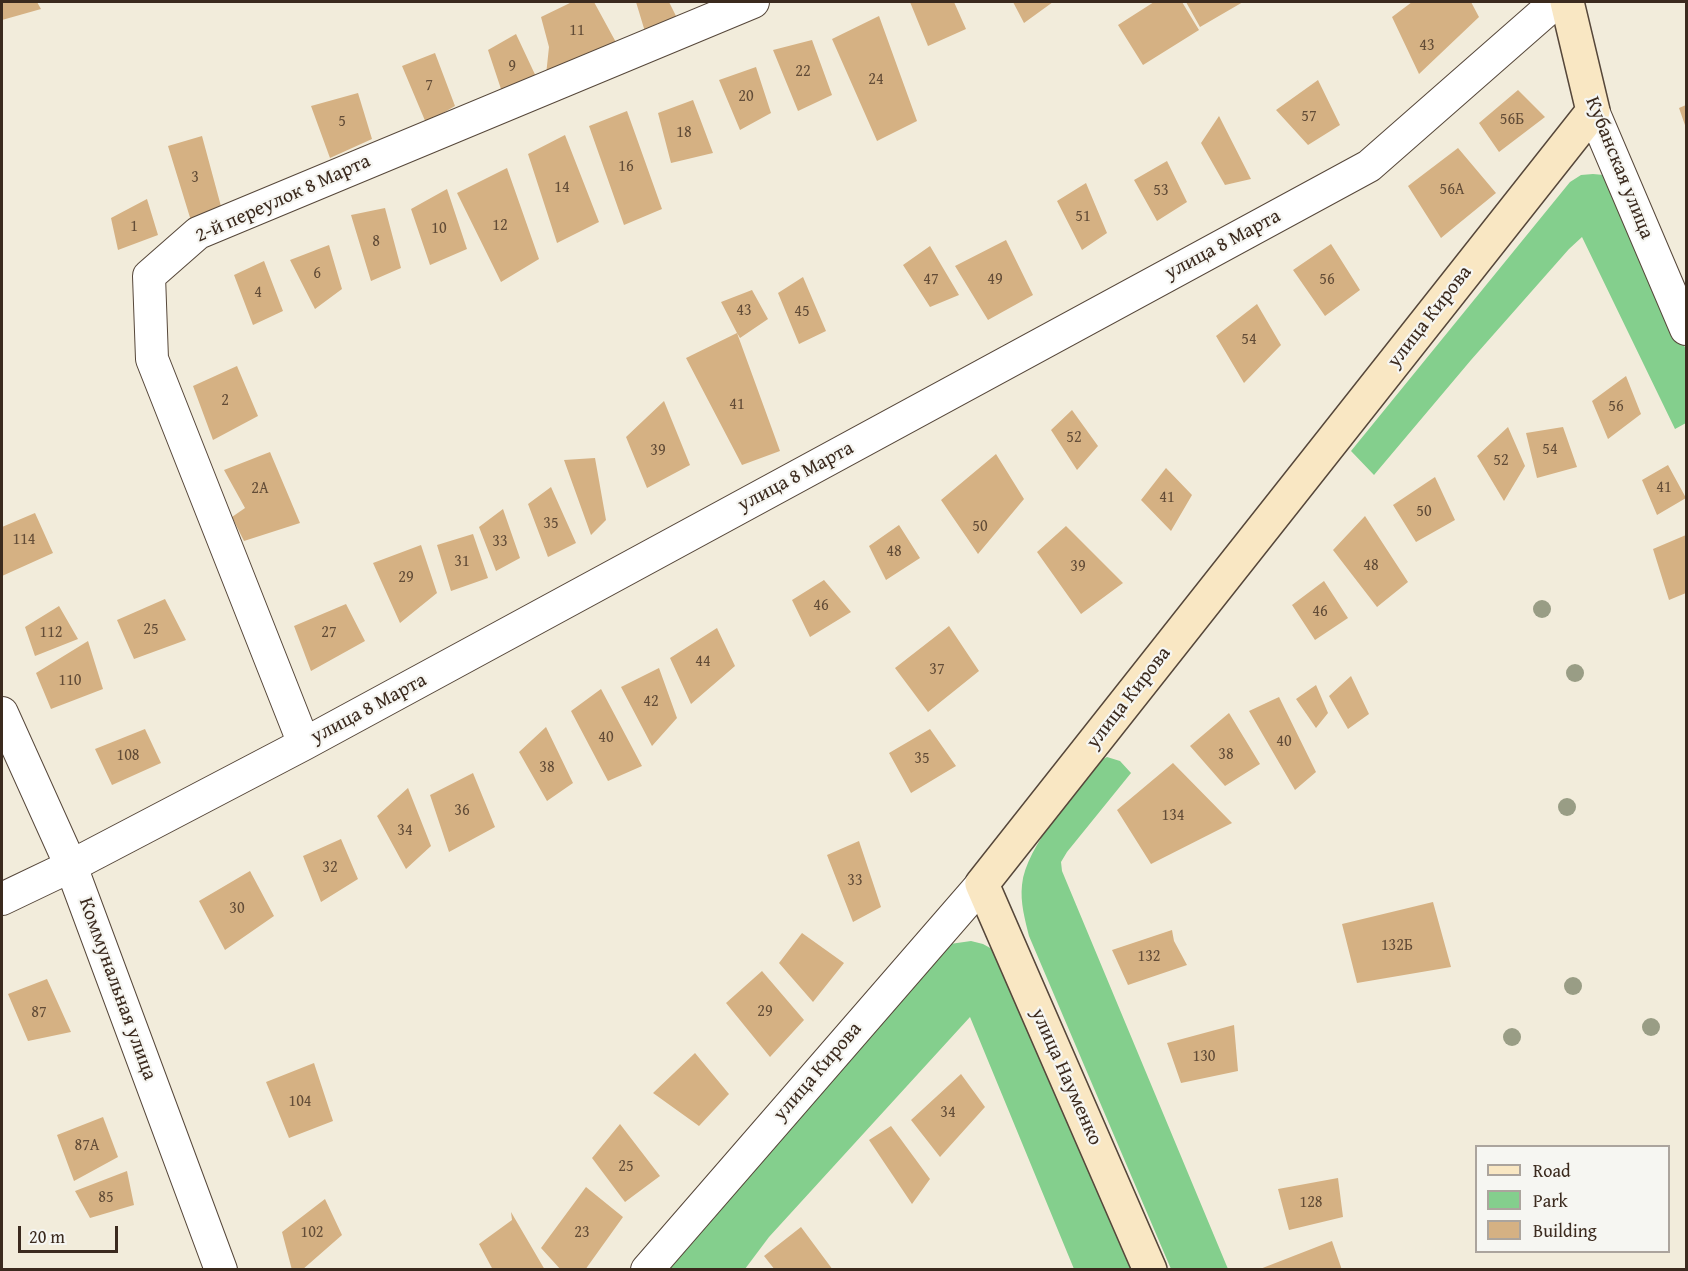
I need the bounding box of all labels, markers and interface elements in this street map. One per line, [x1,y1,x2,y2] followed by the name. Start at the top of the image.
[569,21,585,41] house number: 11
[1419,36,1435,56] house number: 43
[508,57,516,77] house number: 9
[795,62,811,82] house number: 22
[868,70,884,90] house number: 24
[425,76,433,96] house number: 7
[738,87,754,107] house number: 20
[1580,93,1658,243] street label: Кубанская улица
[1301,107,1317,127] house number: 57
[1500,110,1524,130] house number: 56Б
[338,112,346,132] house number: 5
[676,123,692,143] house number: 18
[192,150,374,248] street label: 2-й переулок 8 Марта
[618,157,634,177] house number: 16
[191,168,199,188] house number: 3
[554,178,570,198] house number: 14
[1439,180,1465,200] house number: 56А
[1153,181,1169,201] house number: 53
[1161,204,1285,286] street label: улица 8 Марта
[1075,207,1091,227] house number: 51
[492,216,508,236] house number: 12
[130,217,138,237] house number: 1
[431,219,447,239] house number: 10
[372,232,380,252] house number: 8
[1383,261,1477,373] street label: улица Кирова
[313,264,321,284] house number: 6
[923,270,939,290] house number: 47
[987,270,1003,290] house number: 49
[1319,270,1335,290] house number: 56
[254,283,262,303] house number: 4
[736,301,752,321] house number: 43
[794,302,810,322] house number: 45
[1241,330,1257,350] house number: 54
[221,391,229,411] house number: 2
[729,395,745,415] house number: 41
[1608,397,1624,417] house number: 56
[1066,428,1082,448] house number: 52
[734,436,858,518] street label: улица 8 Марта
[1542,440,1558,460] house number: 54
[650,441,666,461] house number: 39
[1493,451,1509,471] house number: 52
[1656,478,1672,498] house number: 41
[251,479,269,499] house number: 2А
[1159,488,1175,508] house number: 41
[1416,502,1432,522] house number: 50
[543,514,559,534] house number: 35
[972,517,988,537] house number: 50
[12,530,36,550] house number: 114
[492,532,508,552] house number: 33
[886,542,902,562] house number: 48
[454,552,470,572] house number: 31
[1363,556,1379,576] house number: 48
[1070,557,1086,577] house number: 39
[398,568,414,588] house number: 29
[813,596,829,616] house number: 46
[1312,602,1328,622] house number: 46
[143,620,159,640] house number: 25
[39,623,63,643] house number: 112
[321,623,337,643] house number: 27
[1082,642,1176,754] street label: улица Кирова
[695,652,711,672] house number: 44
[929,660,945,680] house number: 37
[307,668,431,750] street label: улица 8 Марта
[58,671,82,691] house number: 110
[643,692,659,712] house number: 42
[598,728,614,748] house number: 40
[1276,732,1292,752] house number: 40
[1218,745,1234,765] house number: 38
[116,746,140,766] house number: 108
[914,749,930,769] house number: 35
[539,758,555,778] house number: 38
[454,801,470,821] house number: 36
[1161,806,1185,826] house number: 134
[397,821,413,841] house number: 34
[322,858,338,878] house number: 32
[847,871,863,891] house number: 33
[73,894,161,1084] street label: Коммунальная улица
[229,899,245,919] house number: 30
[1381,936,1413,956] house number: 132Б
[1137,947,1161,967] house number: 132
[757,1002,773,1022] house number: 29
[31,1003,47,1023] house number: 87
[1025,1005,1107,1149] street label: улица Науменко
[769,1018,867,1126] street label: улица Кирова
[1192,1047,1216,1067] house number: 130
[288,1092,312,1112] house number: 104
[940,1103,956,1123] house number: 34
[74,1136,100,1156] house number: 87А
[1475,1145,1670,1253] legend
[618,1157,634,1177] house number: 25
[1533,1157,1571,1184] text: Road
[1533,1187,1568,1214] text: Park
[98,1188,114,1208] house number: 85
[1299,1193,1323,1213] house number: 128
[21,1214,122,1252] scale bar
[1533,1217,1597,1244] text: Building
[29,1223,65,1250] text: 20 m
[300,1223,324,1243] house number: 102
[574,1223,590,1243] house number: 23

